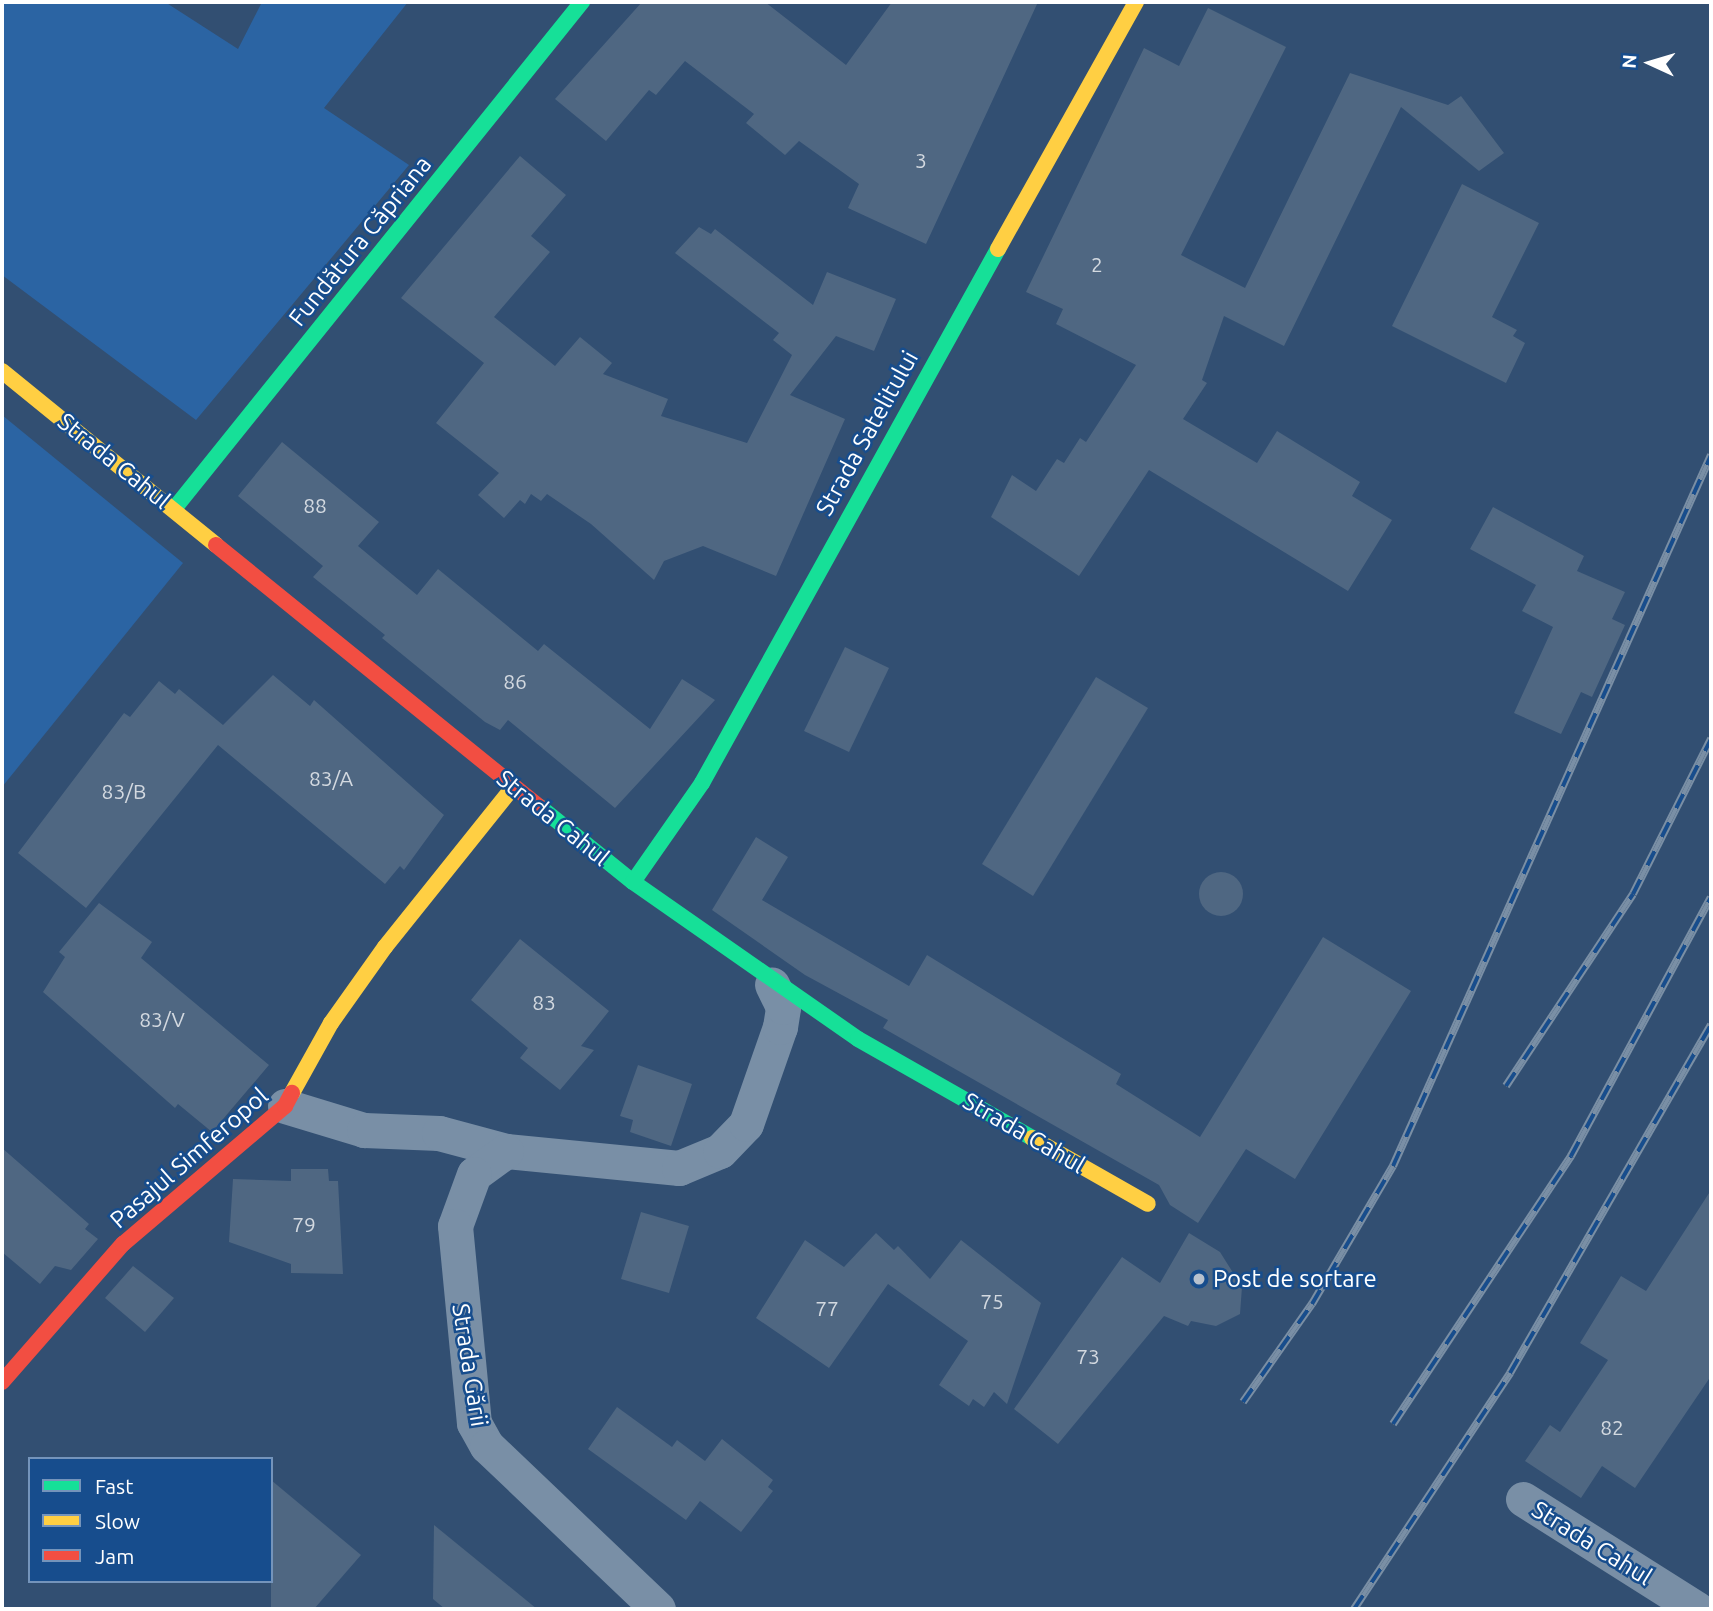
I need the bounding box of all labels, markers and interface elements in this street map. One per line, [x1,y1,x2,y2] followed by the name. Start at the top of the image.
[1615,28,1685,98] north arrow
[1618,54,1641,69] text: N
[915,147,927,173] house number: 3
[283,150,437,332] street label: Fundătura Căpriana
[1091,251,1103,277] house number: 2
[810,346,924,520] street label: Strada Satelitului
[52,407,176,515] street label: Strada Cahul
[303,492,327,518] house number: 88
[503,668,527,694] house number: 86
[491,764,615,872] street label: Strada Cahul
[309,765,353,791] house number: 83/A
[102,778,146,804] house number: 83/B
[532,989,556,1015] house number: 83
[139,1006,185,1032] house number: 83/V
[104,1082,274,1234] street label: Pasajul Simferopol
[958,1087,1090,1179] street label: Strada Cahul
[292,1211,316,1237] house number: 79
[1213,1265,1377,1293] place label: Post de sortare
[1191,1271,1207,1287] marker: Post de sortare
[980,1288,1004,1314] house number: 75
[815,1295,839,1321] house number: 77
[446,1301,494,1429] street label: Strada Gării
[1076,1343,1100,1369] house number: 73
[1600,1414,1624,1440] house number: 82
[28,1457,273,1583] legend
[95,1474,133,1498] text: Fast
[1527,1495,1657,1591] street label: Strada Cahul
[95,1509,140,1533] text: Slow
[95,1544,134,1568] text: Jam

